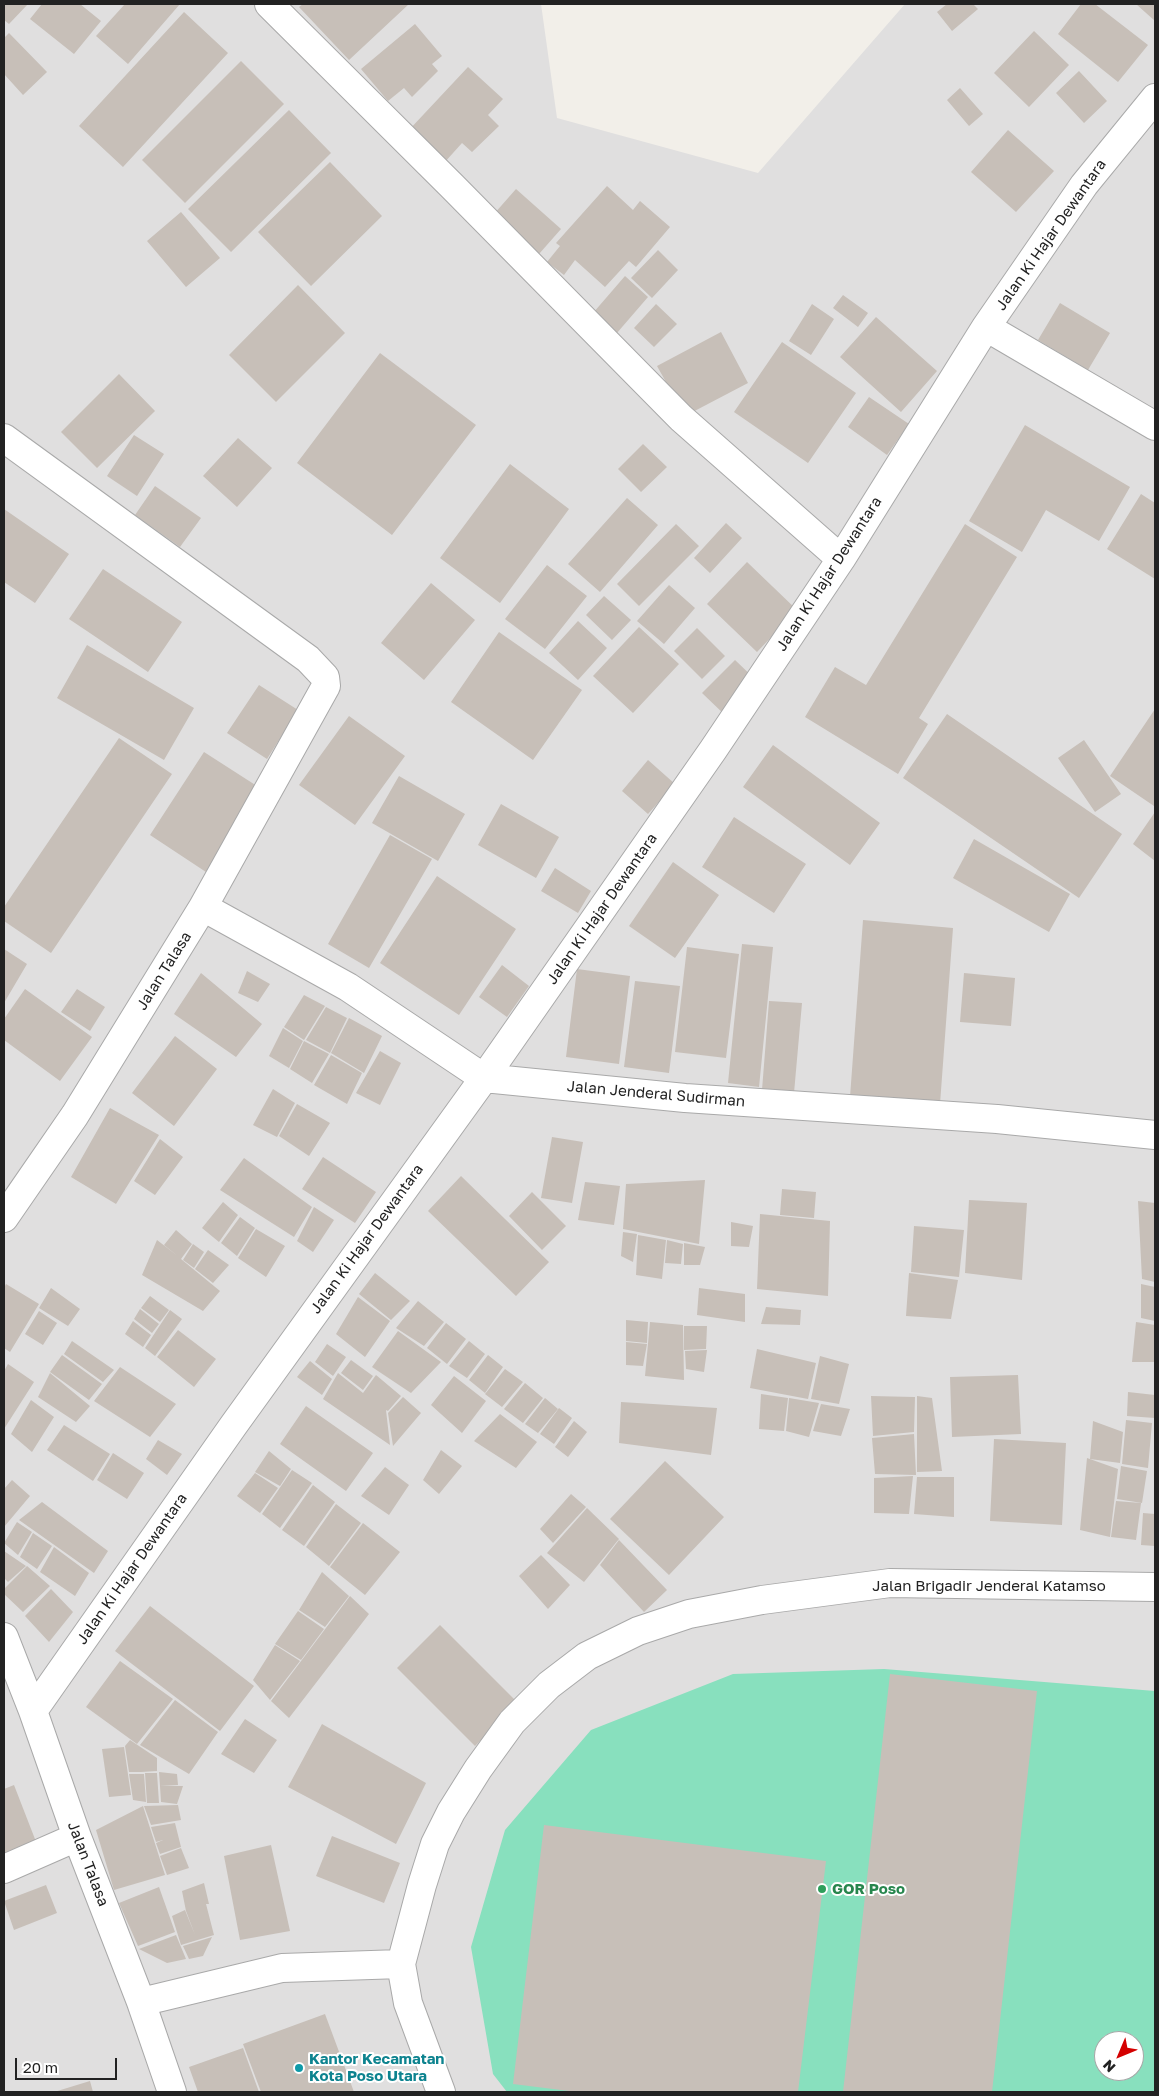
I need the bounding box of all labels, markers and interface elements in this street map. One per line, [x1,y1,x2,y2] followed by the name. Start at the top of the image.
[992,156,1110,314] street label: Jalan Ki Hajar Dewantara
[772,494,886,654] street label: Jalan Ki Hajar Dewantara
[543,830,661,988] street label: Jalan Ki Hajar Dewantara
[133,928,195,1014] street label: Jalan Talasa
[566,1077,746,1111] street label: Jalan Jenderal Sudirman
[307,1161,427,1317] street label: Jalan Ki Hajar Dewantara
[73,1490,191,1648] street label: Jalan Ki Hajar Dewantara
[872,1577,1106,1595] street label: Jalan Brigadir Jenderal Katamso
[64,1819,112,1909] street label: Jalan Talasa
[832,1880,905,1898] place label: GOR Poso
[816,1883,828,1895] marker: GOR Poso
[1094,2031,1144,2081] north arrow
[18,2048,120,2080] scale bar
[309,2050,444,2085] place label: Kantor Kecamatan Kota Poso Utara
[1099,2056,1119,2076] text: N
[23,2058,58,2076] text: 20 m
[293,2062,305,2074] marker: Kantor Kecamatan Kota Poso Utara

